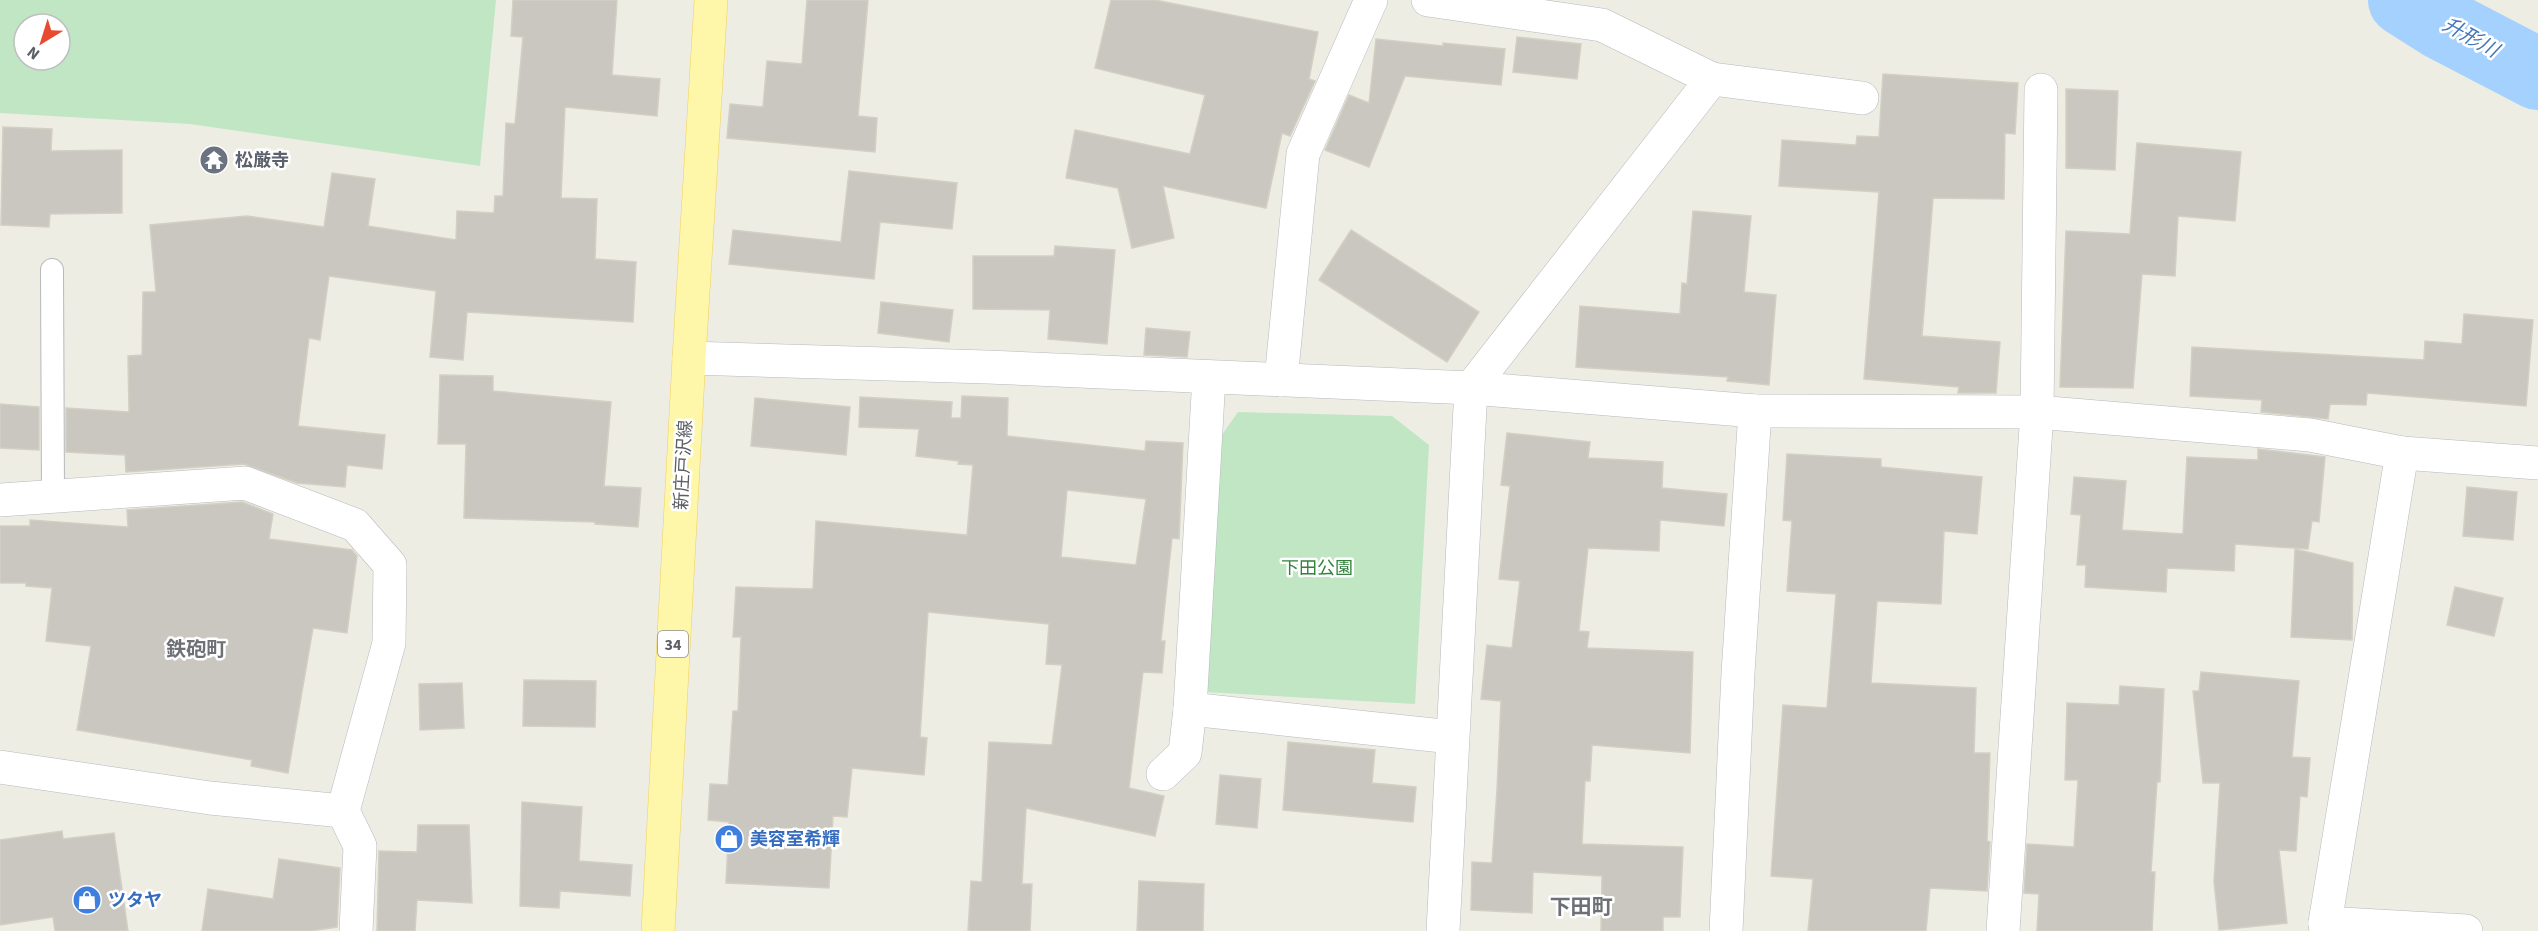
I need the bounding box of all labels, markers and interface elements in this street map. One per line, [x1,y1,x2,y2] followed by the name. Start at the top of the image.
[2437,11,2505,66] water label: 升形川
[12,12,72,72] north arrow
[22,41,44,65] text: N
[198,144,230,176] temple icon: 松厳寺
[235,148,289,173] place label: 松厳寺
[669,419,698,511] street label: 新庄戸沢線
[1281,556,1353,581] park label: 下田公園
[658,631,688,657] road number: 34
[166,636,226,664] district label: 鉄砲町
[713,823,745,855] shop icon: 美容室希輝
[750,827,840,852] place label: 美容室希輝
[71,884,103,916] shop icon: ツタヤ
[108,888,162,913] place label: ツタヤ
[1550,892,1613,922] district label: 下田町

